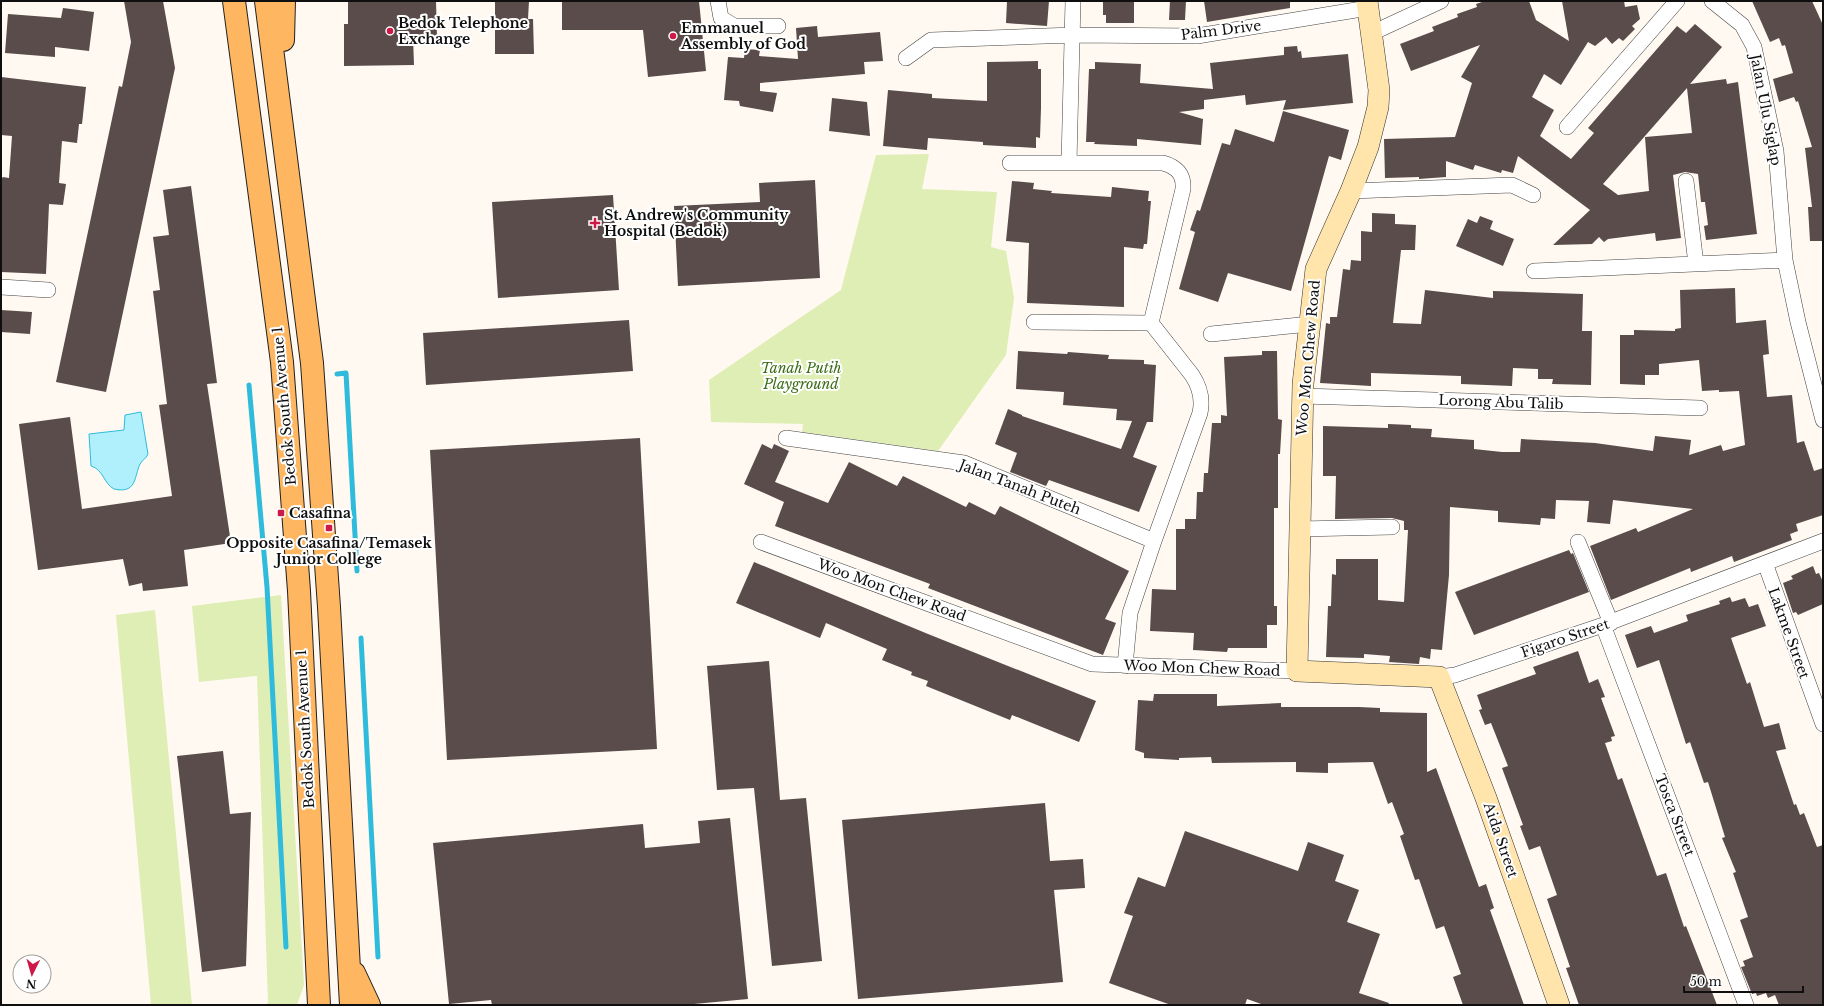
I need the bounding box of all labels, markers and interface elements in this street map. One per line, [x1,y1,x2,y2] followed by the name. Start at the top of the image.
[398,14,528,48] place label: Bedok Telephone Exchange
[1180,16,1262,44] street label: Palm Drive
[680,19,806,53] place label: Emmanuel Assembly of God
[385,26,395,36] marker: Bedok Telephone Exchange
[668,31,678,41] marker: Emmanuel Assembly of God
[1746,51,1786,167] street label: Jalan Ulu Siglap
[604,206,789,240] place label: St. Andrew's Community Hospital (Bedok)
[589,217,601,229] marker: St. Andrew's Community Hospital (Bedok)
[1292,279,1324,438] street label: Woo Mon Chew Road
[268,326,300,486] street label: Bedok South Avenue 1
[760,359,842,393] park label: Tanah Putih Playground
[1438,391,1564,413] street label: Lorong Abu Talib
[955,455,1084,519] street label: Jalan Tanah Puteh
[289,504,351,522] place label: Casafina
[276,508,286,518] marker: Casafina
[324,523,334,533] marker: Opposite Casafina/Temasek Junior College
[226,534,433,568] place label: Opposite Casafina/Temasek Junior College
[814,554,969,625] street label: Woo Mon Chew Road
[1764,585,1814,682] street label: Lakme Street
[1519,614,1612,662] street label: Figaro Street
[292,649,318,809] street label: Bedok South Avenue 1
[1122,656,1281,680] street label: Woo Mon Chew Road
[1651,771,1699,859] street label: Tosca Street
[1479,799,1523,881] street label: Aida Street
[12,954,52,994] north arrow
[1684,968,1803,994] scale bar
[1690,974,1722,989] text: 50 m
[25,976,37,991] text: N

